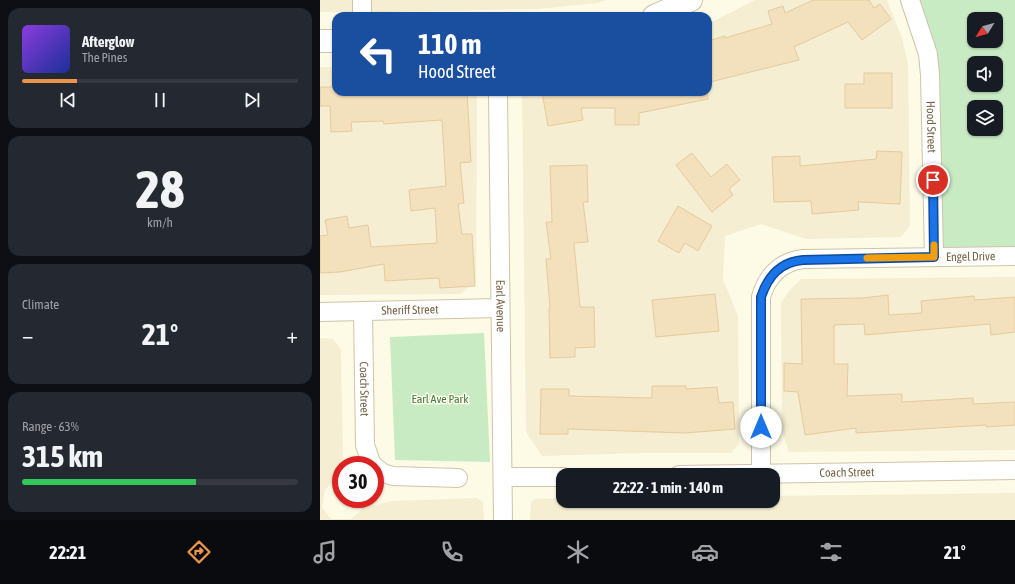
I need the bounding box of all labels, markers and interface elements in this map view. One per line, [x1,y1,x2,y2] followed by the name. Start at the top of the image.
[967,12,1003,48] north arrow
[967,12,1003,136] map controls
[352,28,404,80] icon: left
[418,28,481,60] text: 110 m
[82,33,135,50] text: Afterglow
[82,50,127,65] text: The Pines
[967,56,1003,92] button: sound
[418,61,496,82] text: Hood Street
[57,89,79,111] icon: previous
[149,89,171,111] icon: pause
[241,89,263,111] icon: next
[967,100,1003,136] button: layers
[924,101,939,154] street label: Hood Street
[136,159,184,219] text: 28
[916,163,950,197] pin
[922,169,944,191] icon: arrive
[147,215,173,230] text: km/h
[946,249,995,264] street label: Engel Drive
[493,280,508,332] street label: Earl Avenue
[22,297,59,312] text: Climate
[381,302,439,318] street label: Sheriff Street
[142,317,178,351] text: 21°
[22,322,33,348] text: −
[287,322,298,348] text: +
[357,361,372,417] street label: Coach Street
[412,392,469,406] park label: Earl Ave Park
[740,406,782,448] position arrow
[22,419,79,434] text: Range · 63%
[22,439,103,473] text: 315 km
[332,456,384,508] speed limit sign: 30
[819,465,875,480] street label: Coach Street
[613,479,723,496] text: 22:22 · 1 min · 140 m
[185,538,213,566] icon: directions
[311,538,339,566] icon: music
[438,538,466,566] icon: phone
[564,538,592,566] icon: climate
[691,538,719,566] icon: car
[817,538,845,566] icon: filters
[49,542,86,563] text: 22:21
[944,542,966,563] text: 21°

